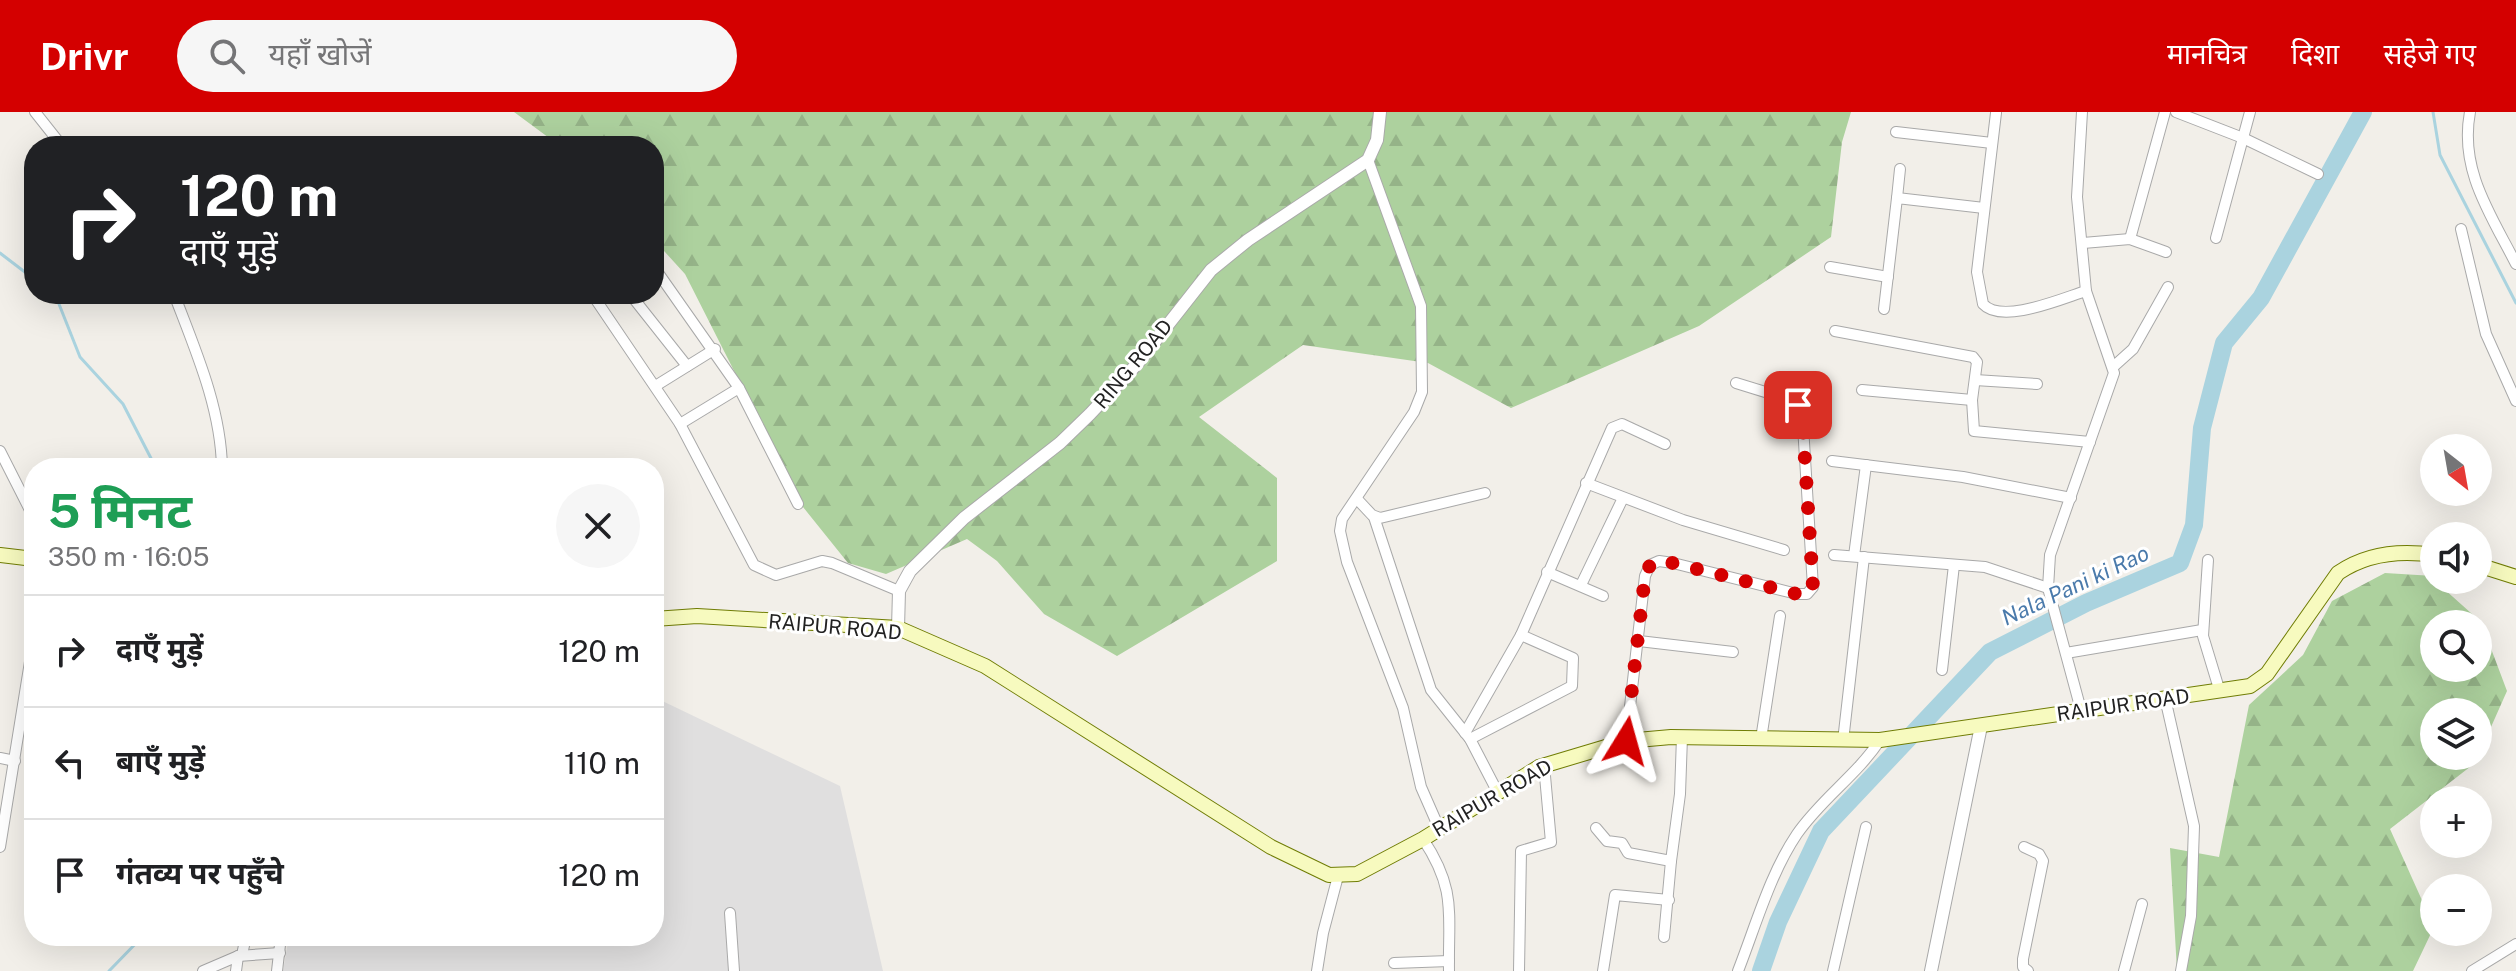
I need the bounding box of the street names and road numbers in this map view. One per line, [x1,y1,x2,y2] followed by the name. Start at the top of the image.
[1089,314,1177,414] street label: RING ROAD
[767,609,903,645] street label: RAIPUR ROAD
[2055,684,2191,726] street label: RAIPUR ROAD
[1428,754,1556,842] street label: RAIPUR ROAD

